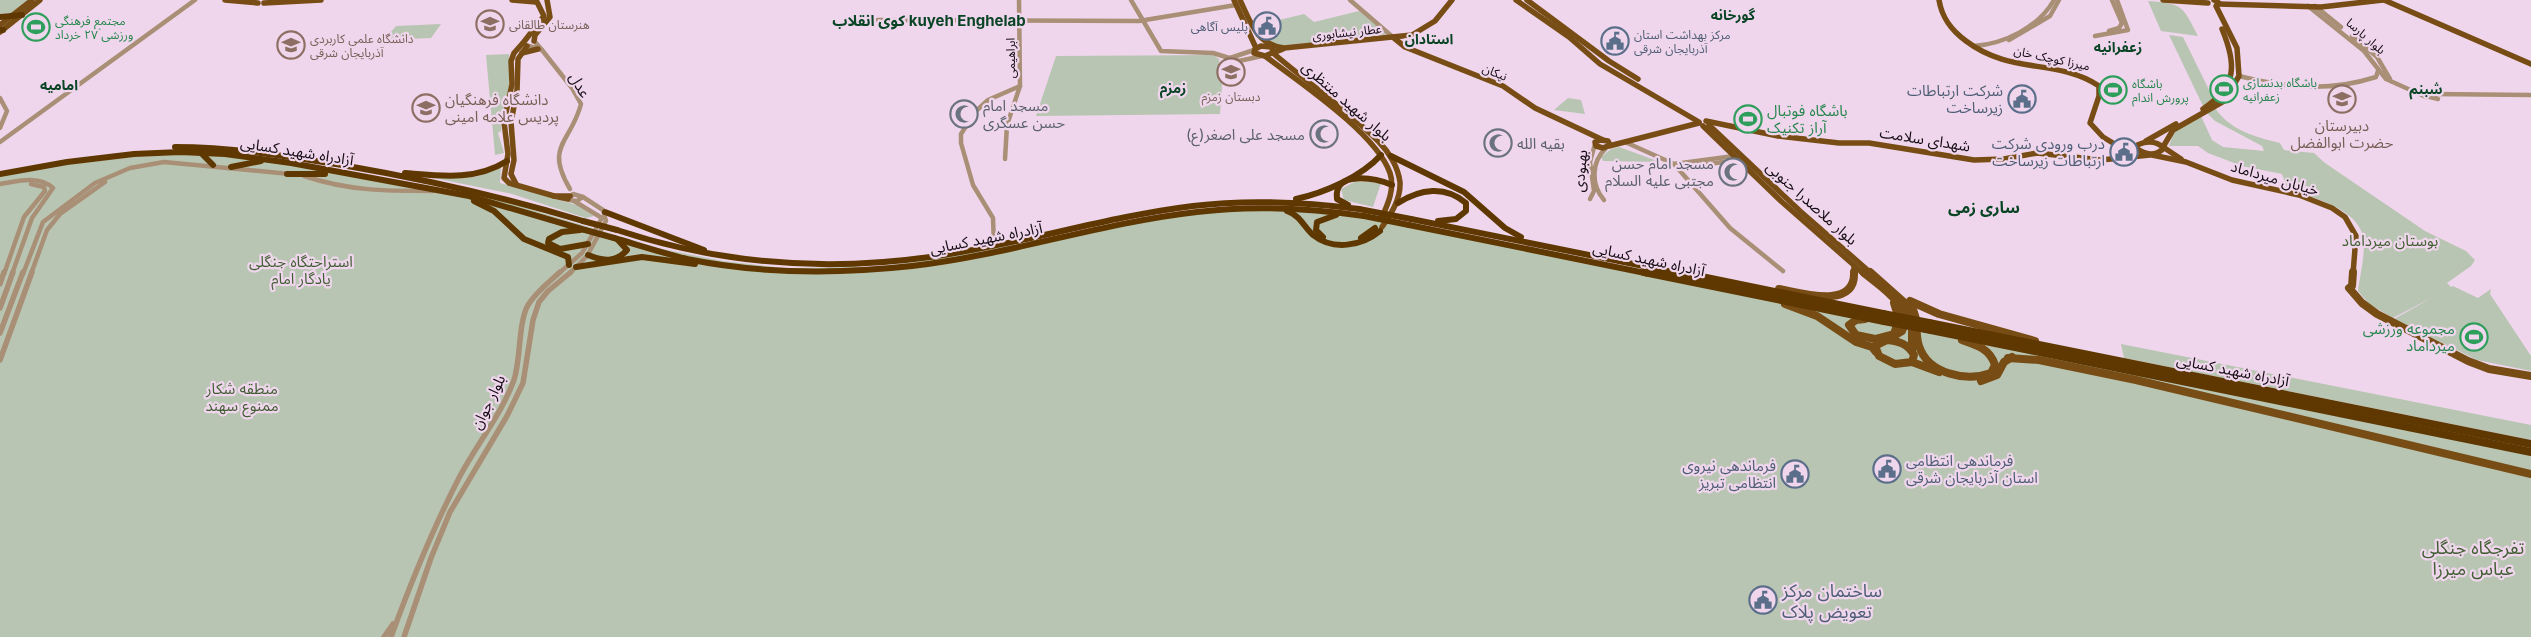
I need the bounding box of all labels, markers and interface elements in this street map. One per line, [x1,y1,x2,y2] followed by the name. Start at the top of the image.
[1711,6,1756,24] district label: گورخانه
[475,9,505,39] school or university icon: هنرستان طالقانی
[832,11,1026,30] district label: کوی انقلاب kuyeh Enghelab
[1252,11,1282,41] public building icon: پلیس آگاهی
[21,12,51,42] sports icon: مجتمع فرهنگی ورزشی ۲۷ خرداد
[55,13,133,42] place label: مجتمع فرهنگی ورزشی ۲۷ خرداد
[2343,15,2389,58] street label: بلوار پارسا
[509,17,590,32] place label: هنرستان طالقانی
[1191,19,1248,35] place label: پلیس آگاهی
[1312,21,1382,43] street label: عطار نیشابوری
[1600,26,1630,56] public building icon: مرکز بهداشت استان آذربایجان شرقی
[1634,27,1731,56] place label: مرکز بهداشت استان آذربایجان شرقی
[276,30,306,60] school or university icon: دانشگاه علمی کاربردی آذربایجان شرقی
[1405,30,1454,47] district label: استادان
[310,31,414,60] place label: دانشگاه علمی کاربردی آذربایجان شرقی
[1003,38,1018,78] street label: ابراهیمی
[2094,38,2142,56] district label: زعفرانیه
[2012,43,2091,74] street label: میرزا کوچک خان
[1216,57,1246,87] school or university icon: دبستان زمزم
[1298,57,1396,145] street label: بلوار شهید منتظری
[1480,60,1510,84] street label: نیکان
[565,69,595,101] street label: عدل
[2209,74,2239,104] sports icon: باشگاه بدنسازی زعفرانیه
[2098,75,2128,105] sports icon: باشگاه پرورش اندام
[2243,75,2317,104] place label: باشگاه بدنسازی زعفرانیه
[40,76,78,93] district label: امامیه
[2132,76,2189,107] place label: باشگاه پرورش اندام
[1160,79,1186,99] district label: زمزم
[2409,80,2443,100] district label: شبنم
[1907,81,2003,117] place label: شرکت ارتباطات زیرساخت
[2007,84,2037,114] public building icon: شرکت ارتباطات زیرساخت
[2327,84,2357,114] school or university icon: دبیرستان حضرت ابوالفضل
[1201,89,1261,106] place label: دبستان زمزم
[445,90,559,127] place label: دانشگاه فرهنگیان پردیس علامه امینی
[411,93,441,123] school or university icon: دانشگاه فرهنگیان پردیس علامه امینی
[983,96,1065,132] place label: مسجد امام حسن عسگری
[949,99,979,129] mosque icon: مسجد امام حسن عسگری
[1767,101,1848,137] place label: باشگاه فوتبال آراز تکنیک
[1733,104,1763,134] sports icon: باشگاه فوتبال آراز تکنیک
[2291,116,2394,152] place label: دبیرستان حضرت ابوالفضل
[1309,119,1339,149] mosque icon: مسجد علی اصغر(ع)
[1878,122,1972,156] street label: شهدای سلامت
[1186,125,1305,147] place label: مسجد علی اصغر(ع)
[1483,128,1513,158] mosque icon: بقیه الله
[239,133,356,169] street label: آزادراه شهید کسایی
[1517,134,1565,153] place label: بقیه الله
[1992,134,2105,170] place label: درب ورودی شرکت ارتباطات زیرساخت
[2109,137,2139,167] public building icon: درب ورودی شرکت ارتباطات زیرساخت
[1569,149,1591,193] street label: بهبودی
[1605,154,1714,192] place label: مسجد امام حسن مجتبی علیه السلام
[2229,156,2321,200] street label: خیابان میرداماد
[1718,157,1748,187] mosque icon: مسجد امام حسن مجتبی علیه السلام
[1762,157,1862,249] street label: بلوار ملاصدرا جنوبی
[1948,197,2020,217] district label: ساری زمی
[928,218,1045,258] street label: آزادراه شهید کسایی
[2342,231,2438,250] park label: بوستان میرداماد
[1591,238,1708,280] street label: آزادراه شهید کسایی
[249,252,353,290] park label: استراحتگاه جنگلی یادگار امام
[2363,319,2455,355] place label: مجموعه ورزشی میرداماد
[2459,322,2489,352] sports icon: مجموعه ورزشی میرداماد
[2175,350,2292,390] street label: آزادراه شهید کسایی
[467,371,509,433] street label: بلوار جوان
[205,379,279,418] park label: منطقه شکار ممنوع سهند
[1906,451,2038,487] place label: فرماندهی انتظامی استان آذربایجان شرقی
[1872,454,1902,484] public building icon: فرماندهی انتظامی استان آذربایجان شرقی
[1682,456,1776,492] place label: فرماندهی نیروی انتظامی تبریز
[1780,459,1810,489] public building icon: فرماندهی نیروی انتظامی تبریز
[2422,537,2524,580] park label: تفرجگاه جنگلی عباس میرزا
[1781,580,1882,623] place label: ساختمان مرکز تعویض پلاک
[1748,585,1778,615] public building icon: ساختمان مرکز تعویض پلاک

